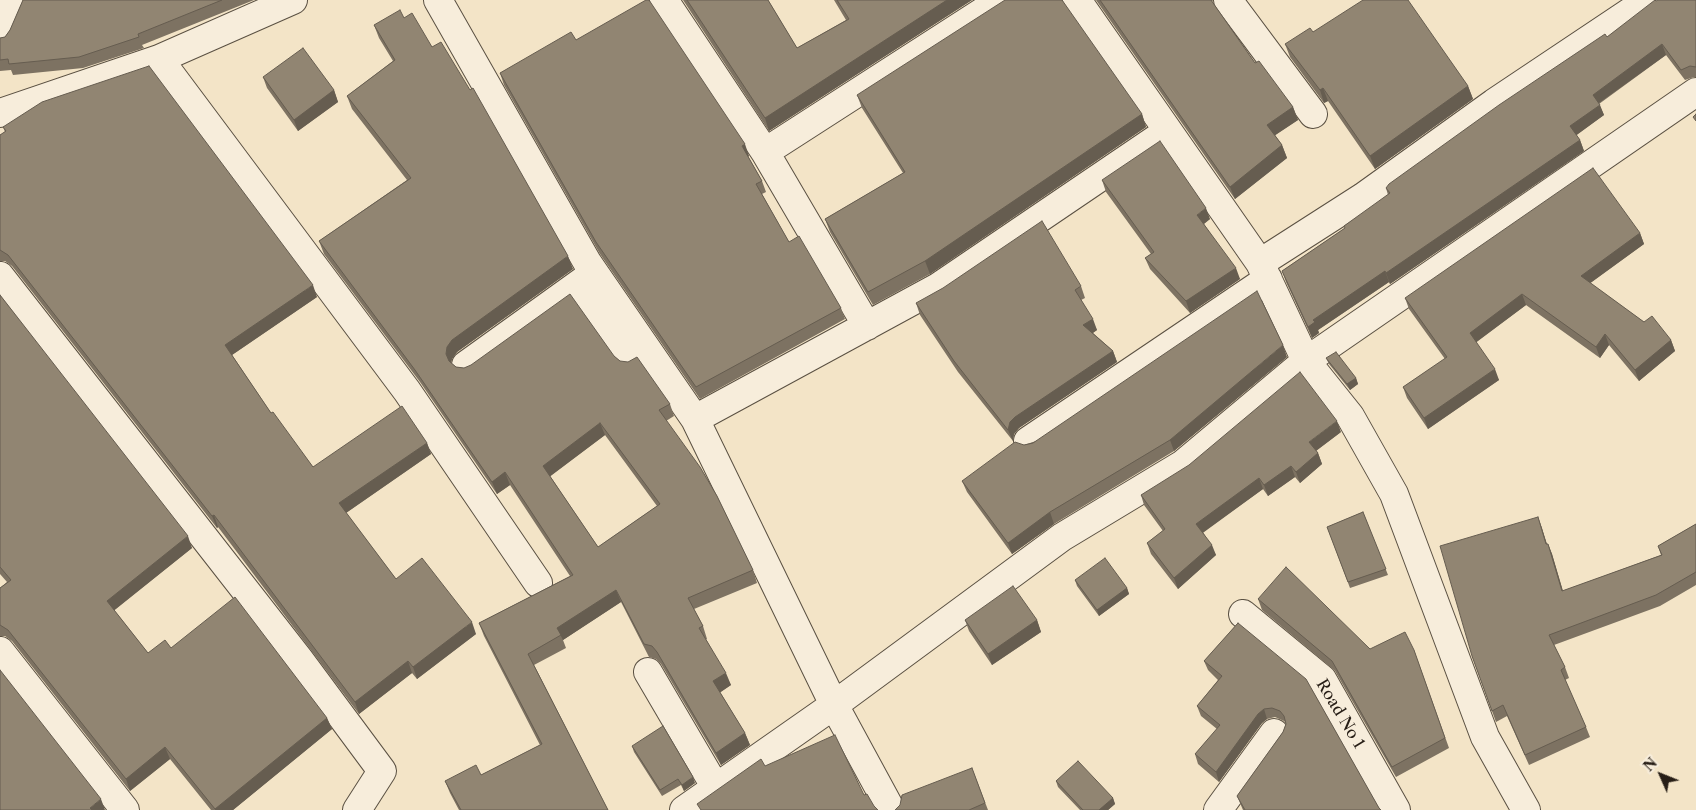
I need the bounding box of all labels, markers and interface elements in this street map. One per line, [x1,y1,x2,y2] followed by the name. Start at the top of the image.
[1312,676,1368,752] street label: Road No 1
[1636,750,1686,800] north arrow
[1640,754,1661,775] text: N

